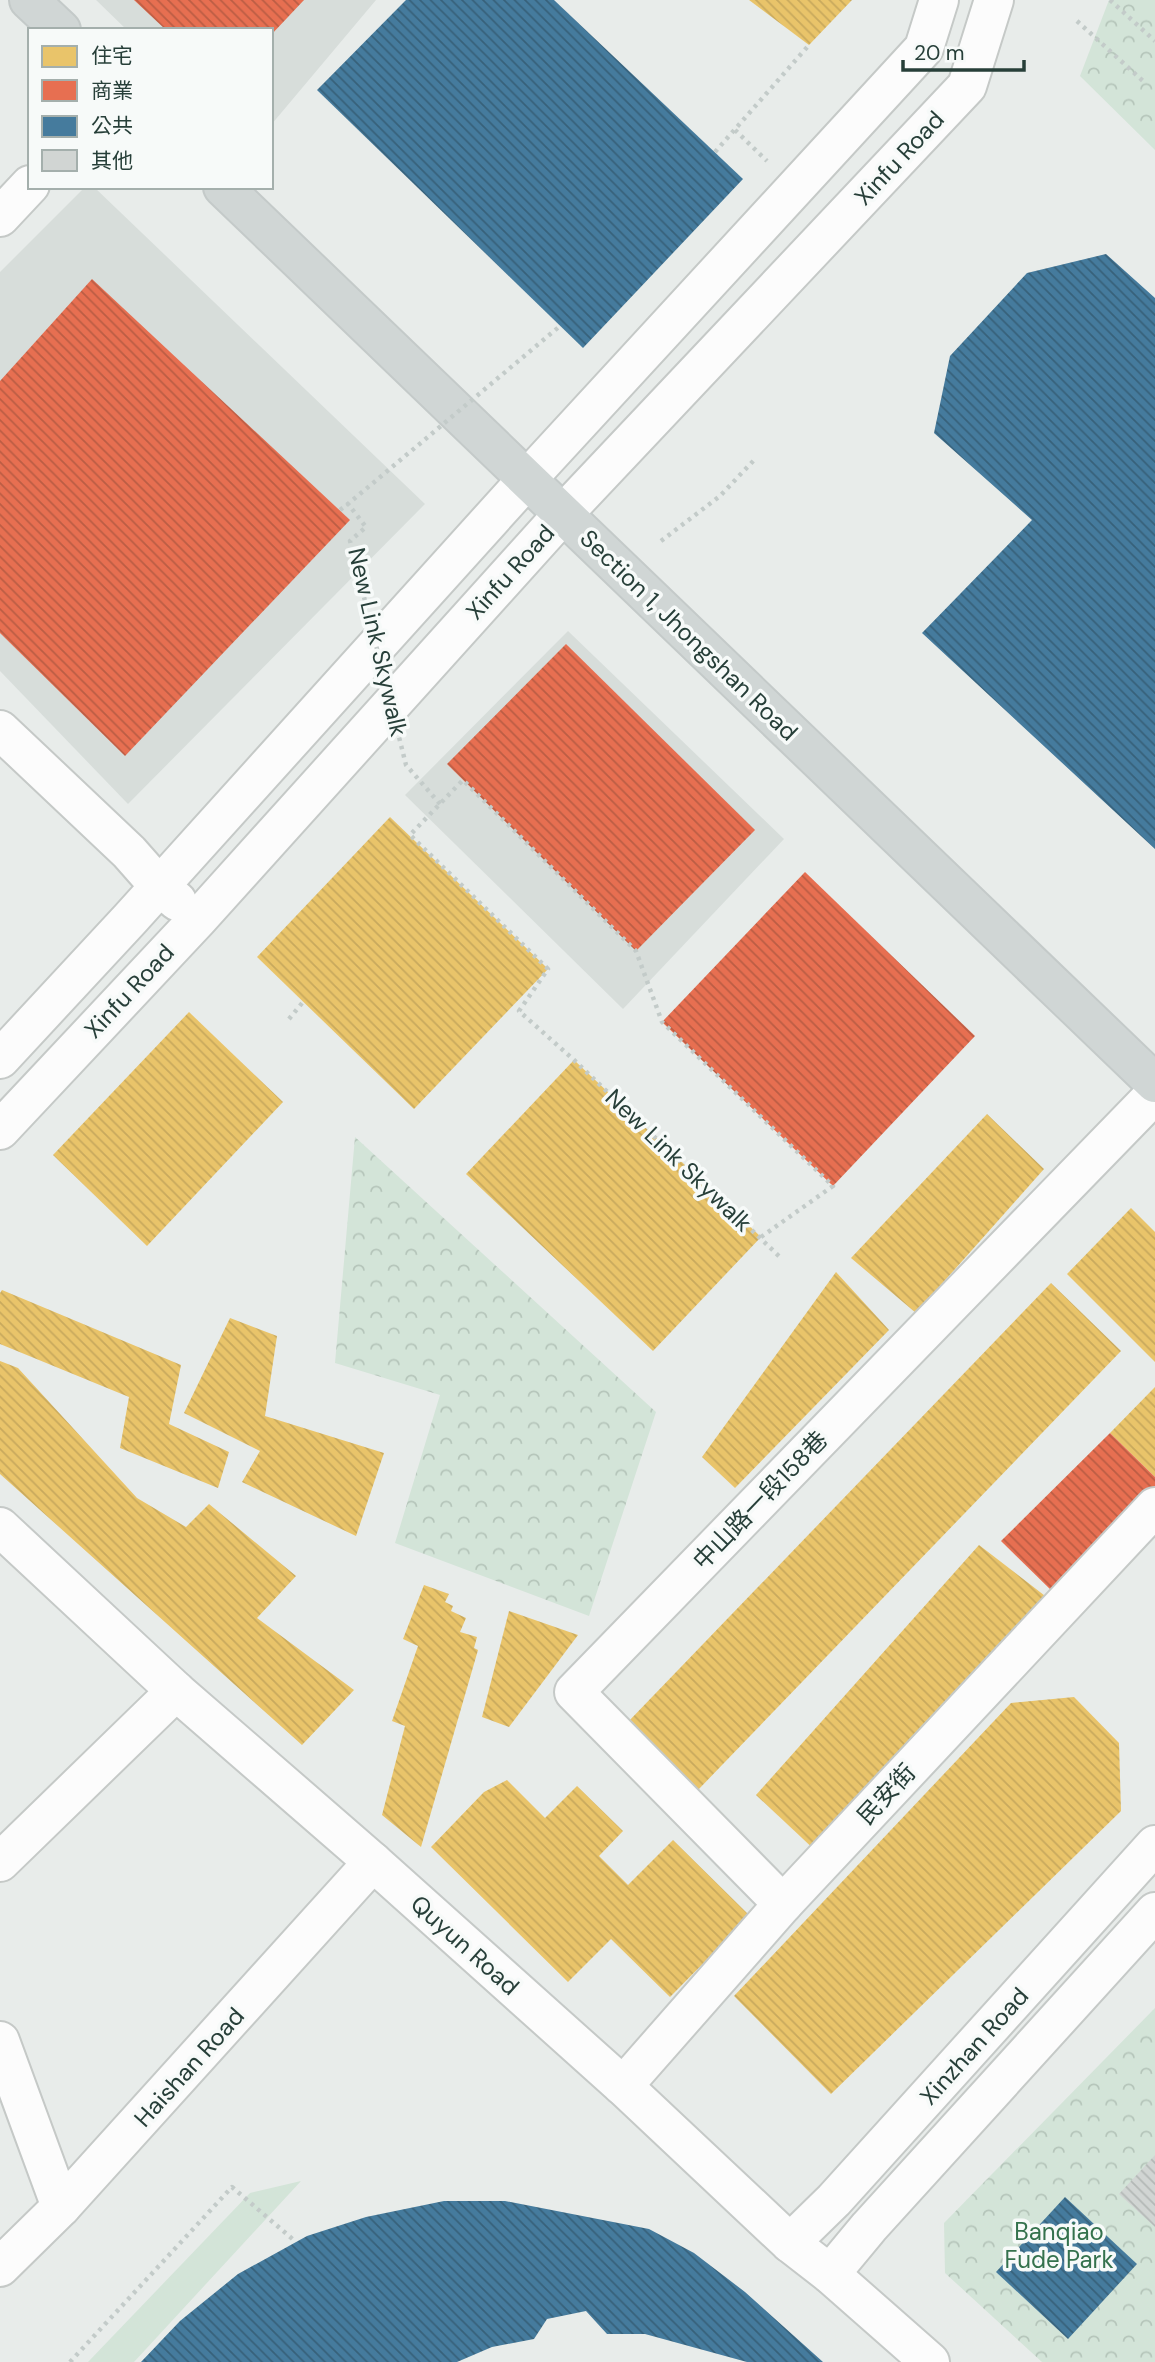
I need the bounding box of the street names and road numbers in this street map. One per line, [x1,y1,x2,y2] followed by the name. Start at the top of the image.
[847,104,951,212] street label: Xinfu Road
[459,518,561,626] street label: Xinfu Road
[574,523,804,747] street label: Section 1, Jhongshan Road
[341,545,415,739] street label: New Link Skywalk
[77,937,181,1045] street label: Xinfu Road
[599,1082,759,1238] street label: New Link Skywalk
[686,1424,834,1576] street label: 中山路一段158巷
[850,1757,922,1831] street label: 民安街
[404,1888,526,2002] street label: Quyun Road
[913,1981,1035,2111] street label: Xinzhan Road
[127,2001,251,2133] street label: Haishan Road

